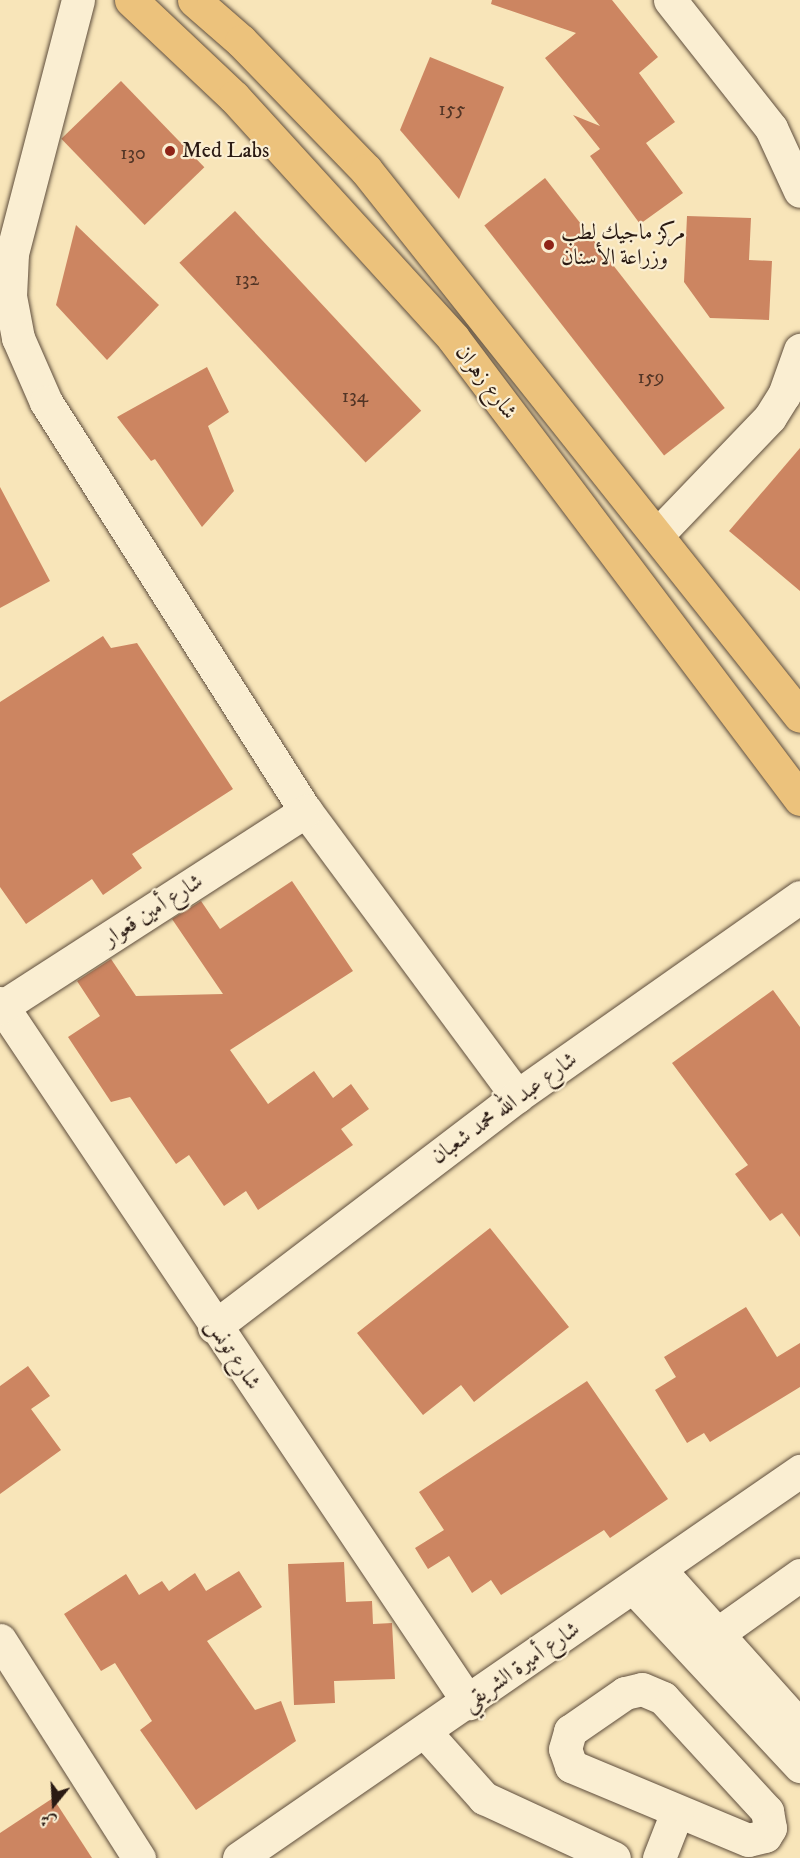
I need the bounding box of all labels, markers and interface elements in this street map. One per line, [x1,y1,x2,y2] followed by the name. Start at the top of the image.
[438,97,466,121] house number: 155
[182,138,269,164] place label: Med Labs
[120,141,146,165] house number: 130
[163,144,177,158] marker: Med Labs
[561,219,685,270] place label: مركز ماجيك لطب وزراعة الأسنان
[542,238,556,252] marker: مركز ماجيك لطب وزراعة الأسنان
[235,267,259,291] house number: 132
[449,340,523,424] street label: شارع زهران
[637,365,665,389] house number: 159
[342,384,368,408] house number: 134
[98,868,208,952] street label: شارع أمين قعوار
[426,1046,582,1170] street label: شارع عبد الله محمد شعبان
[200,1313,266,1395] street label: شارع تونس
[457,1616,585,1716] street label: شارع أميرة الشريقي
[24,1774,84,1834] north arrow
[38,1809,59,1833] text: ش

